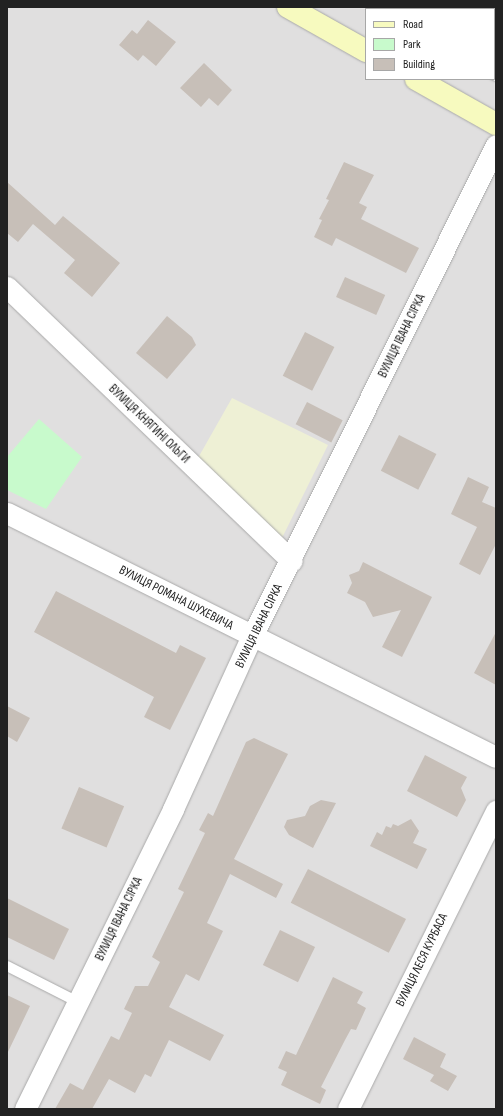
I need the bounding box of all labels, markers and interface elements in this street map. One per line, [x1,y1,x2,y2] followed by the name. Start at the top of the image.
[365,8,495,80] legend
[403,17,423,32] text: Road
[403,37,421,52] text: Park
[403,57,435,72] text: Building
[375,292,429,380] street label: ВУЛИЦЯ ІВАНА СІРКА
[105,381,193,467] street label: ВУЛИЦЯ КНЯГИНІ ОЛЬГИ
[116,562,236,634] street label: ВУЛИЦЯ РОМАНА ШУХЕВИЧА
[232,582,286,670] street label: ВУЛИЦЯ ІВАНА СІРКА
[92,875,146,963] street label: ВУЛИЦЯ ІВАНА СІРКА
[393,911,451,1009] street label: ВУЛИЦЯ ЛЕСЯ КУРБАСА

